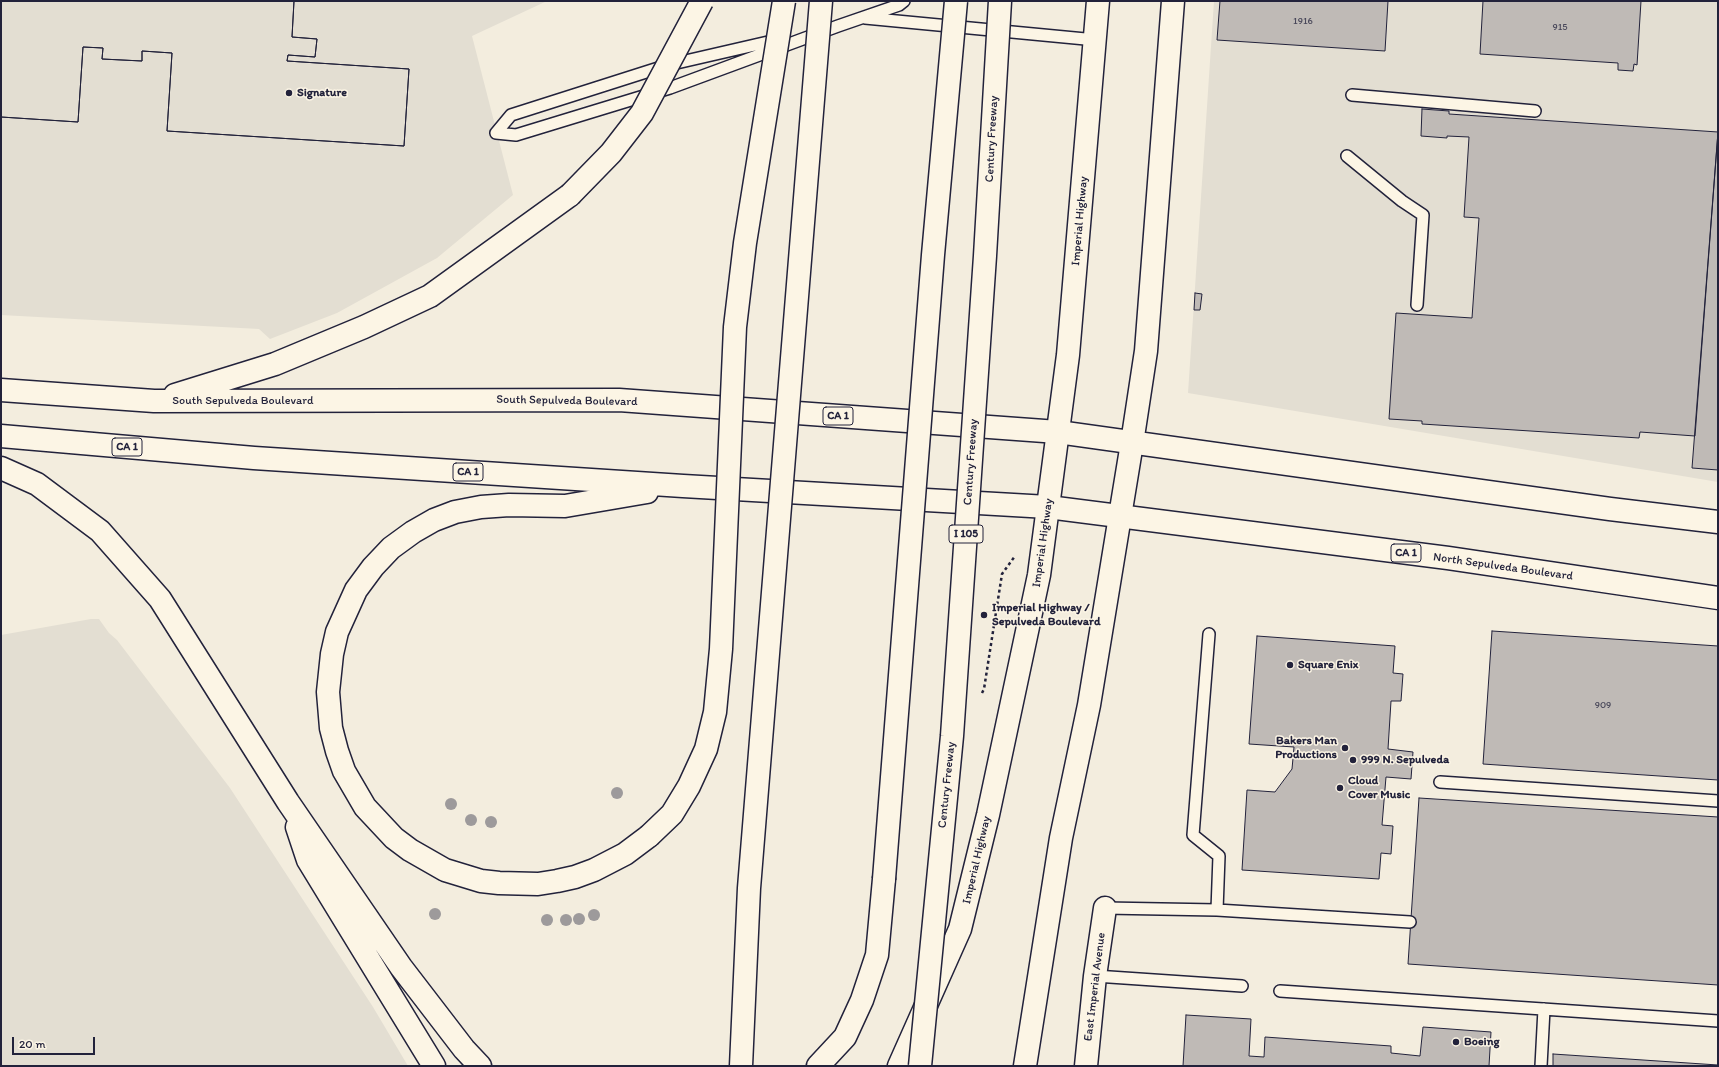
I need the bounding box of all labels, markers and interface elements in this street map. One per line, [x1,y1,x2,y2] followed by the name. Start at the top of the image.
[1293,15,1313,27] house number: 1916
[1552,21,1568,33] house number: 915
[297,86,347,100] place label: Signature
[284,88,294,98] marker: Signature
[983,95,1001,183] street label: Century Freeway
[1069,176,1091,266] street label: Imperial Highway
[496,393,638,409] street label: South Sepulveda Boulevard
[172,394,314,408] street label: South Sepulveda Boulevard
[823,407,853,425] road number: CA 1
[961,418,981,506] street label: Century Freeway
[112,438,142,456] road number: CA 1
[453,463,483,481] road number: CA 1
[1030,498,1056,588] street label: Imperial Highway
[949,525,983,543] road number: I 105
[1391,544,1421,562] road number: CA 1
[1432,550,1574,584] street label: North Sepulveda Boulevard
[992,601,1101,629] place label: Imperial Highway / Sepulveda Boulevard
[979,610,989,620] marker: Imperial Highway / Sepulveda Boulevard
[1298,658,1359,672] place label: Square Enix
[1285,660,1295,670] marker: Square Enix
[1595,699,1611,711] house number: 909
[1275,734,1337,762] place label: Bakers Man Productions
[935,741,959,829] street label: Century Freeway
[1340,743,1350,753] marker: Bakers Man Productions
[1361,753,1449,767] place label: 999 N. Sepulveda
[1348,755,1358,765] marker: 999 N. Sepulveda
[1348,774,1410,802] place label: Cloud Cover Music
[1335,783,1345,793] marker: Cloud Cover Music
[960,815,994,905] street label: Imperial Highway
[1081,932,1109,1042] street label: East Imperial Avenue
[14,1029,97,1055] scale bar
[1464,1035,1500,1049] place label: Boeing
[19,1037,46,1051] text: 20 m
[1451,1037,1461,1047] marker: Boeing

